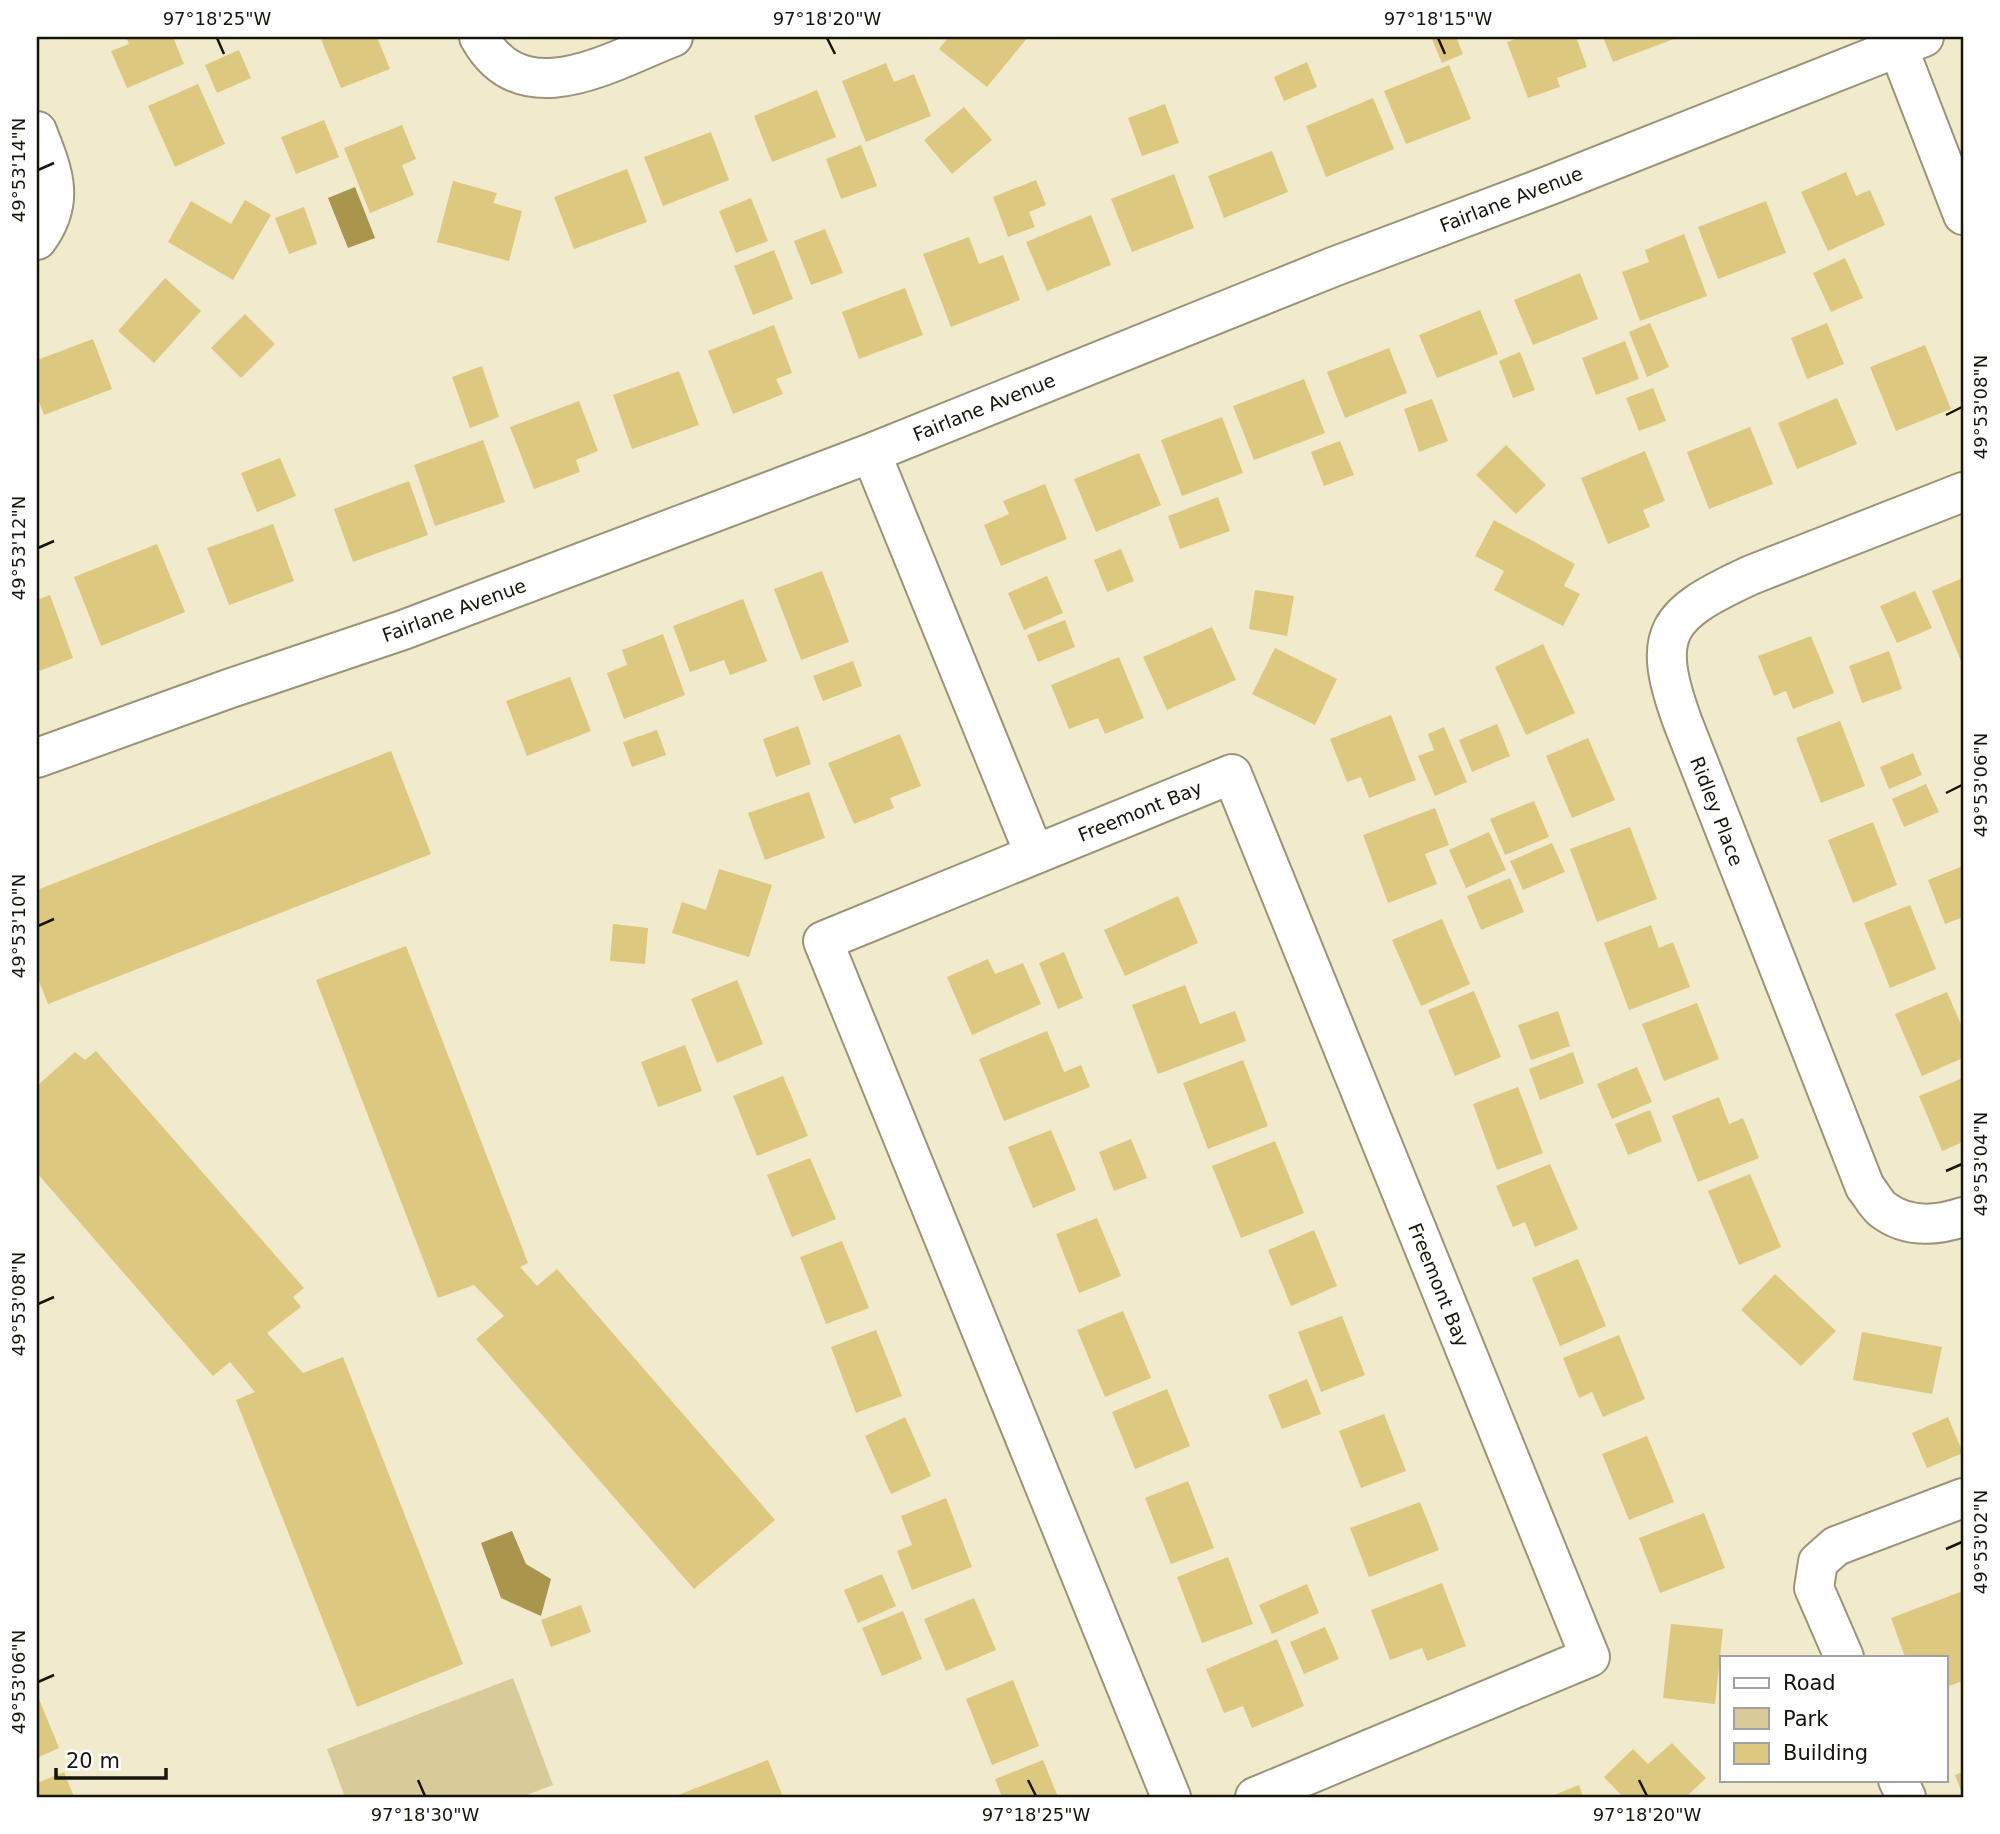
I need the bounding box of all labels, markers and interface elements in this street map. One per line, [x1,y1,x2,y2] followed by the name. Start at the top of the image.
[163,8,272,29] text: 97°18'25"W
[773,8,882,29] text: 97°18'20"W
[1384,8,1493,29] text: 97°18'15"W
[8,118,29,222] text: 49°53'14"N
[1436,162,1586,236] street label: Fairlane Avenue
[1970,355,1991,459] text: 49°53'08"N
[910,368,1058,446] street label: Fairlane Avenue
[8,496,29,600] text: 49°53'12"N
[379,574,529,646] street label: Fairlane Avenue
[1970,733,1991,837] text: 49°53'06"N
[1686,753,1748,869] street label: Ridley Place
[1075,776,1205,846] street label: Freemont Bay
[8,874,29,978] text: 49°53'10"N
[1970,1112,1991,1216] text: 49°53'04"N
[1404,1220,1474,1350] street label: Freemont Bay
[8,1252,29,1356] text: 49°53'08"N
[1970,1490,1991,1594] text: 49°53'02"N
[8,1630,29,1734] text: 49°53'06"N
[1720,1656,1948,1782] legend
[1783,1671,1836,1695] text: Road
[1783,1707,1829,1731] text: Park
[56,1736,166,1780] scale bar
[1783,1741,1868,1765] text: Building
[66,1749,120,1773] text: 20 m
[371,1804,480,1825] text: 97°18'30"W
[982,1804,1091,1825] text: 97°18'25"W
[1593,1804,1702,1825] text: 97°18'20"W

